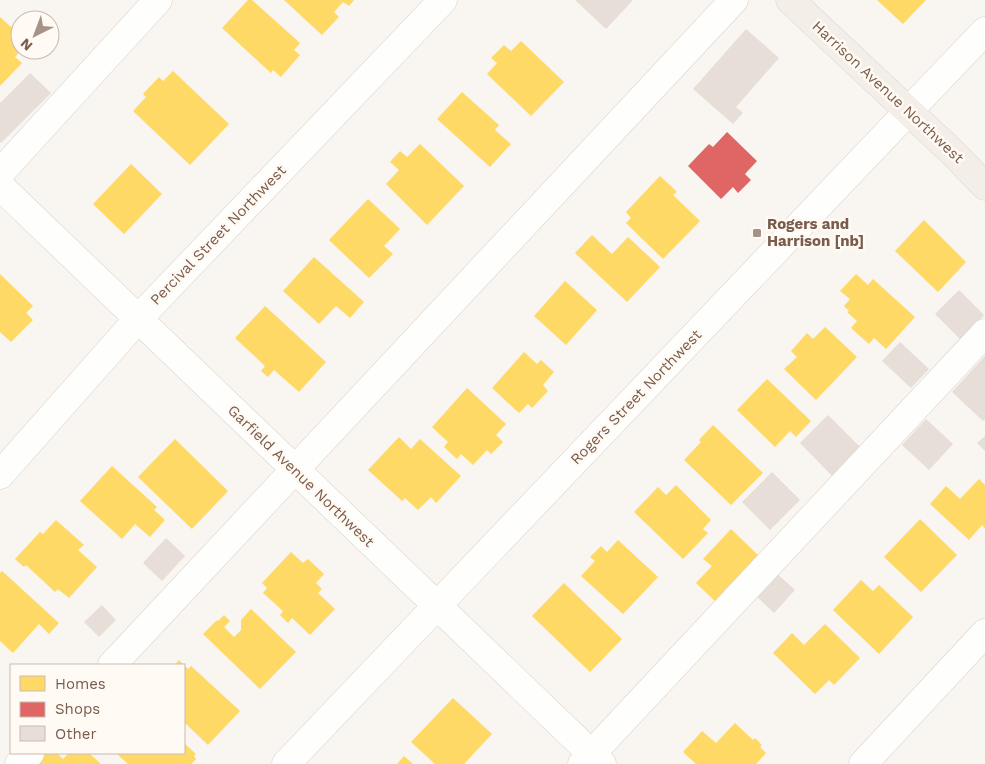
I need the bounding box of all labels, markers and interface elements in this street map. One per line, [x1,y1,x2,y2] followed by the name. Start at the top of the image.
[10,10,60,60] north arrow
[808,17,968,167] street label: Harrison Avenue Northwest
[17,35,36,54] text: N
[146,161,290,309] street label: Percival Street Northwest
[767,215,864,250] place label: Rogers and Harrison [nb]
[751,227,763,239] marker: Rogers and Harrison [nb]
[567,325,706,468] street label: Rogers Street Northwest
[224,401,379,551] street label: Garfield Avenue Northwest
[10,664,185,754] legend
[55,675,106,693] text: Homes
[55,700,100,718] text: Shops
[55,725,97,743] text: Other

